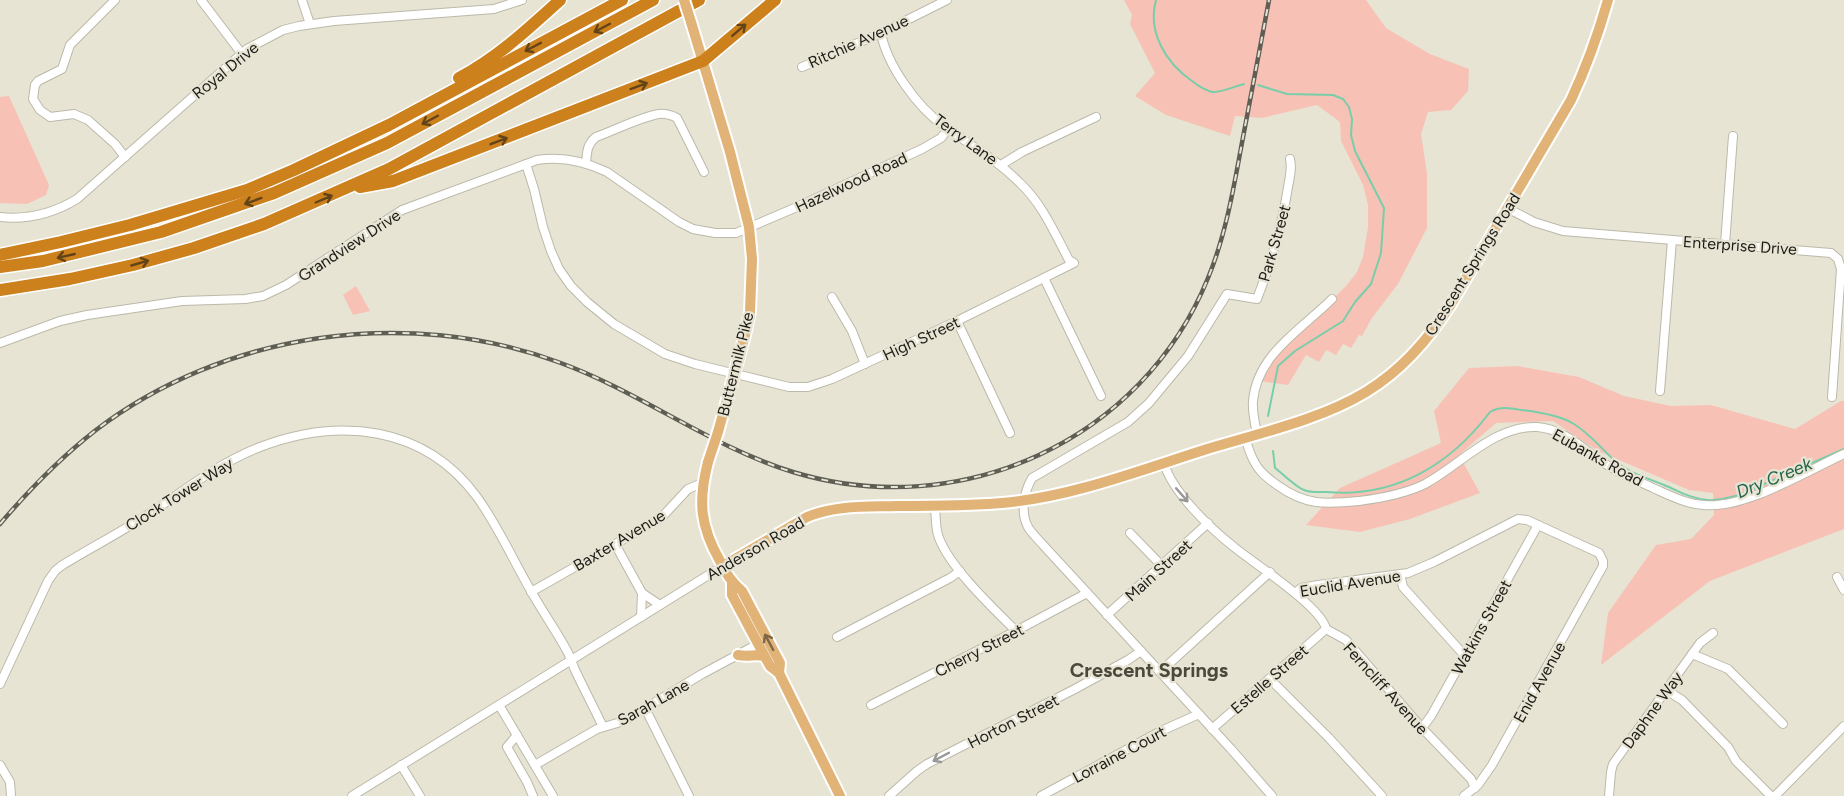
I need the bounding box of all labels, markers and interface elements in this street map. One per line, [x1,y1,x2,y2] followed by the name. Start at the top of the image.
[805,11,912,72] street label: Ritchie Avenue
[593,23,611,34] one-way arrow
[731,24,747,37] one-way arrow
[188,38,263,103] street label: Royal Drive
[524,42,542,54] one-way arrow
[629,80,647,91] one-way arrow
[930,110,1001,169] street label: Terry Lane
[422,114,439,126] one-way arrow
[489,135,508,146] one-way arrow
[792,148,910,217] street label: Hazelwood Road
[1421,190,1524,339] street label: Crescent Springs Road
[314,193,332,204] one-way arrow
[244,196,262,207] one-way arrow
[1254,202,1295,284] street label: Park Street
[295,205,404,286] street label: Grandview Drive
[1682,232,1798,259] street label: Enterprise Drive
[56,250,75,262] one-way arrow
[130,257,149,268] one-way arrow
[713,310,758,418] street label: Buttermilk Pike
[880,312,963,365] street label: High Street
[1549,425,1646,490] street label: Eubanks Road
[1733,452,1816,503] water label: Dry Creek
[122,453,237,535] street label: Clock Tower Way
[1175,487,1189,502] one-way arrow
[570,505,669,575] street label: Baxter Avenue
[703,513,808,584] street label: Anderson Road
[1121,536,1196,605] street label: Main Street
[1298,566,1402,601] street label: Euclid Avenue
[1448,576,1515,678] street label: Watkins Street
[932,620,1027,681] street label: Cherry Street
[763,634,775,651] one-way arrow
[1339,638,1432,739] street label: Ferncliff Avenue
[1509,638,1570,726] street label: Enid Avenue
[1227,641,1312,718] street label: Estelle Street
[1070,658,1228,682] district label: Crescent Springs
[1618,668,1687,752] street label: Daphne Way
[614,675,692,730] street label: Sarah Lane
[965,690,1062,753] street label: Horton Street
[1069,722,1169,787] street label: Lorraine Court
[933,751,950,763] one-way arrow

